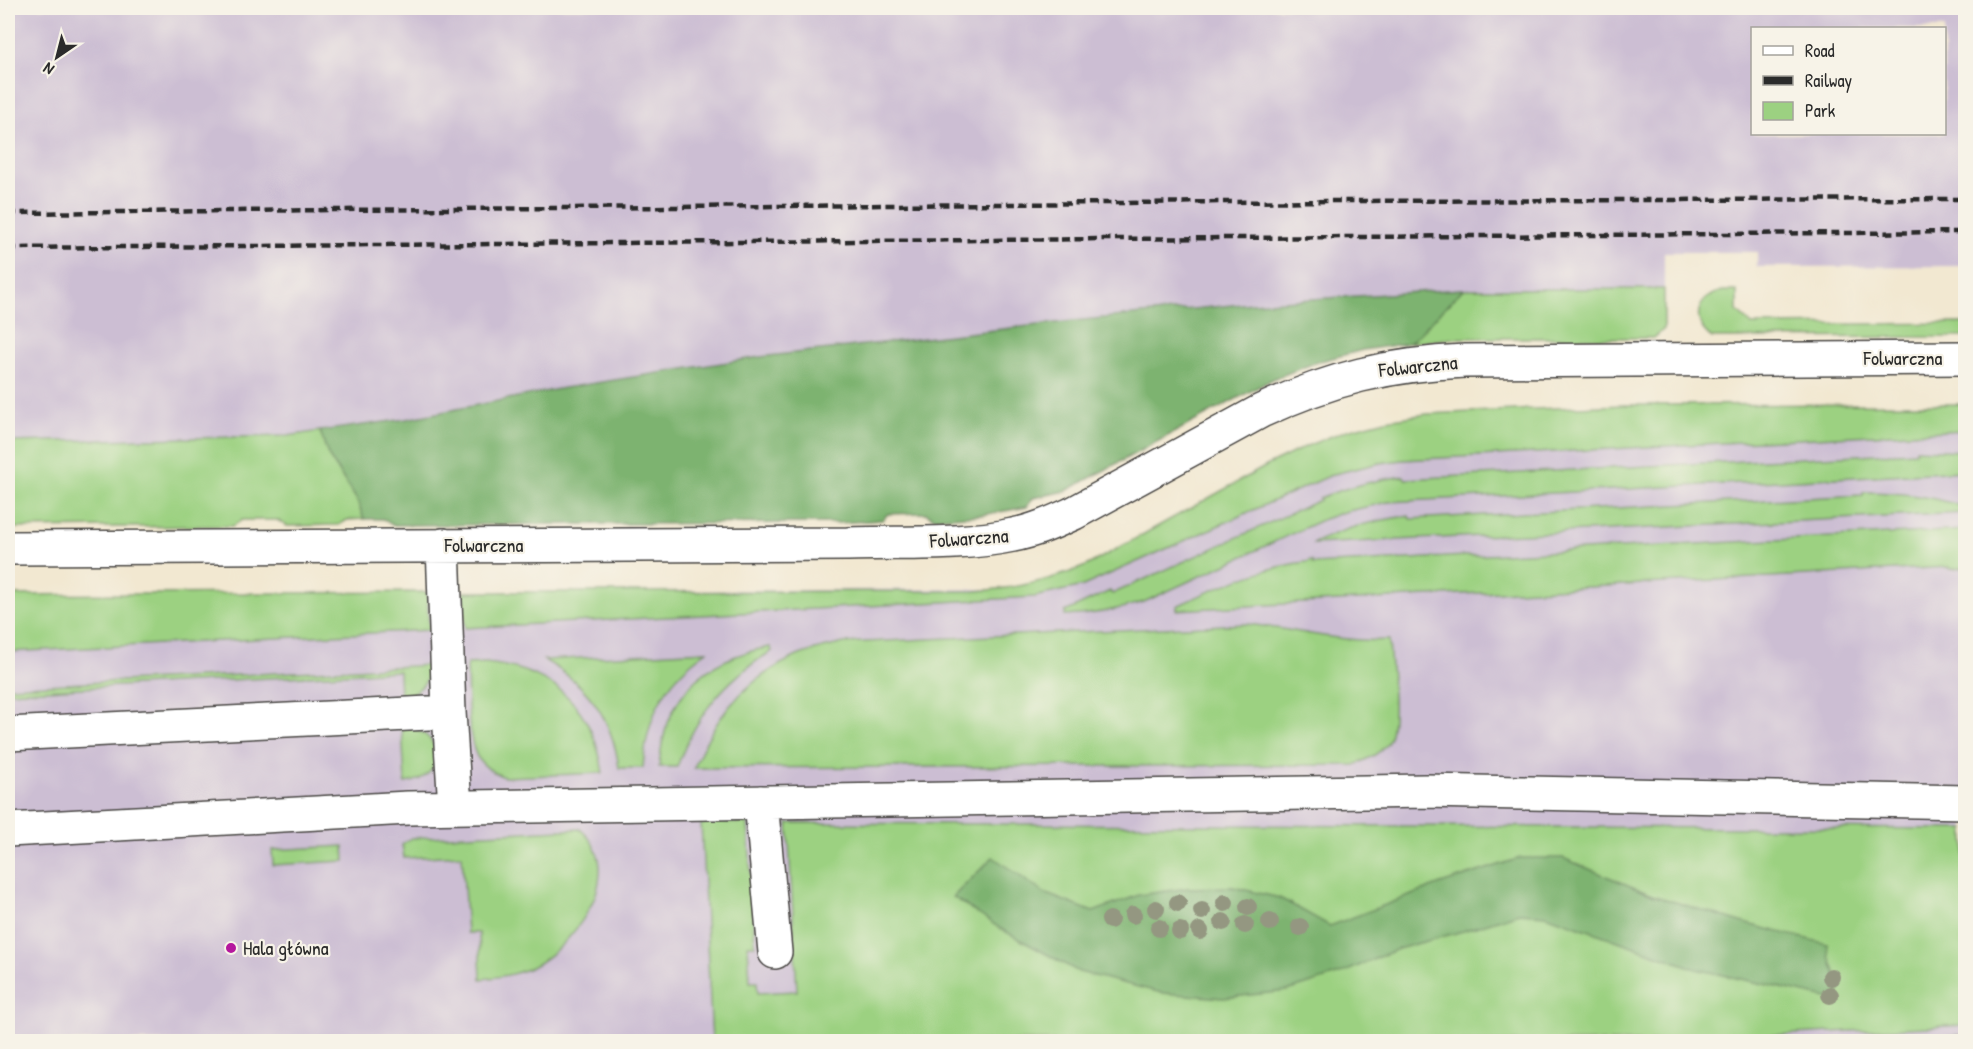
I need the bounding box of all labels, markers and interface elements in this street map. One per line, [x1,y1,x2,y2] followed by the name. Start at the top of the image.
[27,27,87,87] north arrow
[1751,27,1946,135] legend
[1805,38,1835,63] text: Road
[38,58,58,81] text: N
[1805,68,1852,93] text: Railway
[1805,98,1836,123] text: Park
[1863,344,1943,371] street label: Folwarczna
[1376,348,1459,383] street label: Folwarczna
[928,521,1009,554] street label: Folwarczna
[444,531,524,558] street label: Folwarczna
[243,934,329,961] place label: Hala główna
[224,941,238,955] marker: Hala główna

